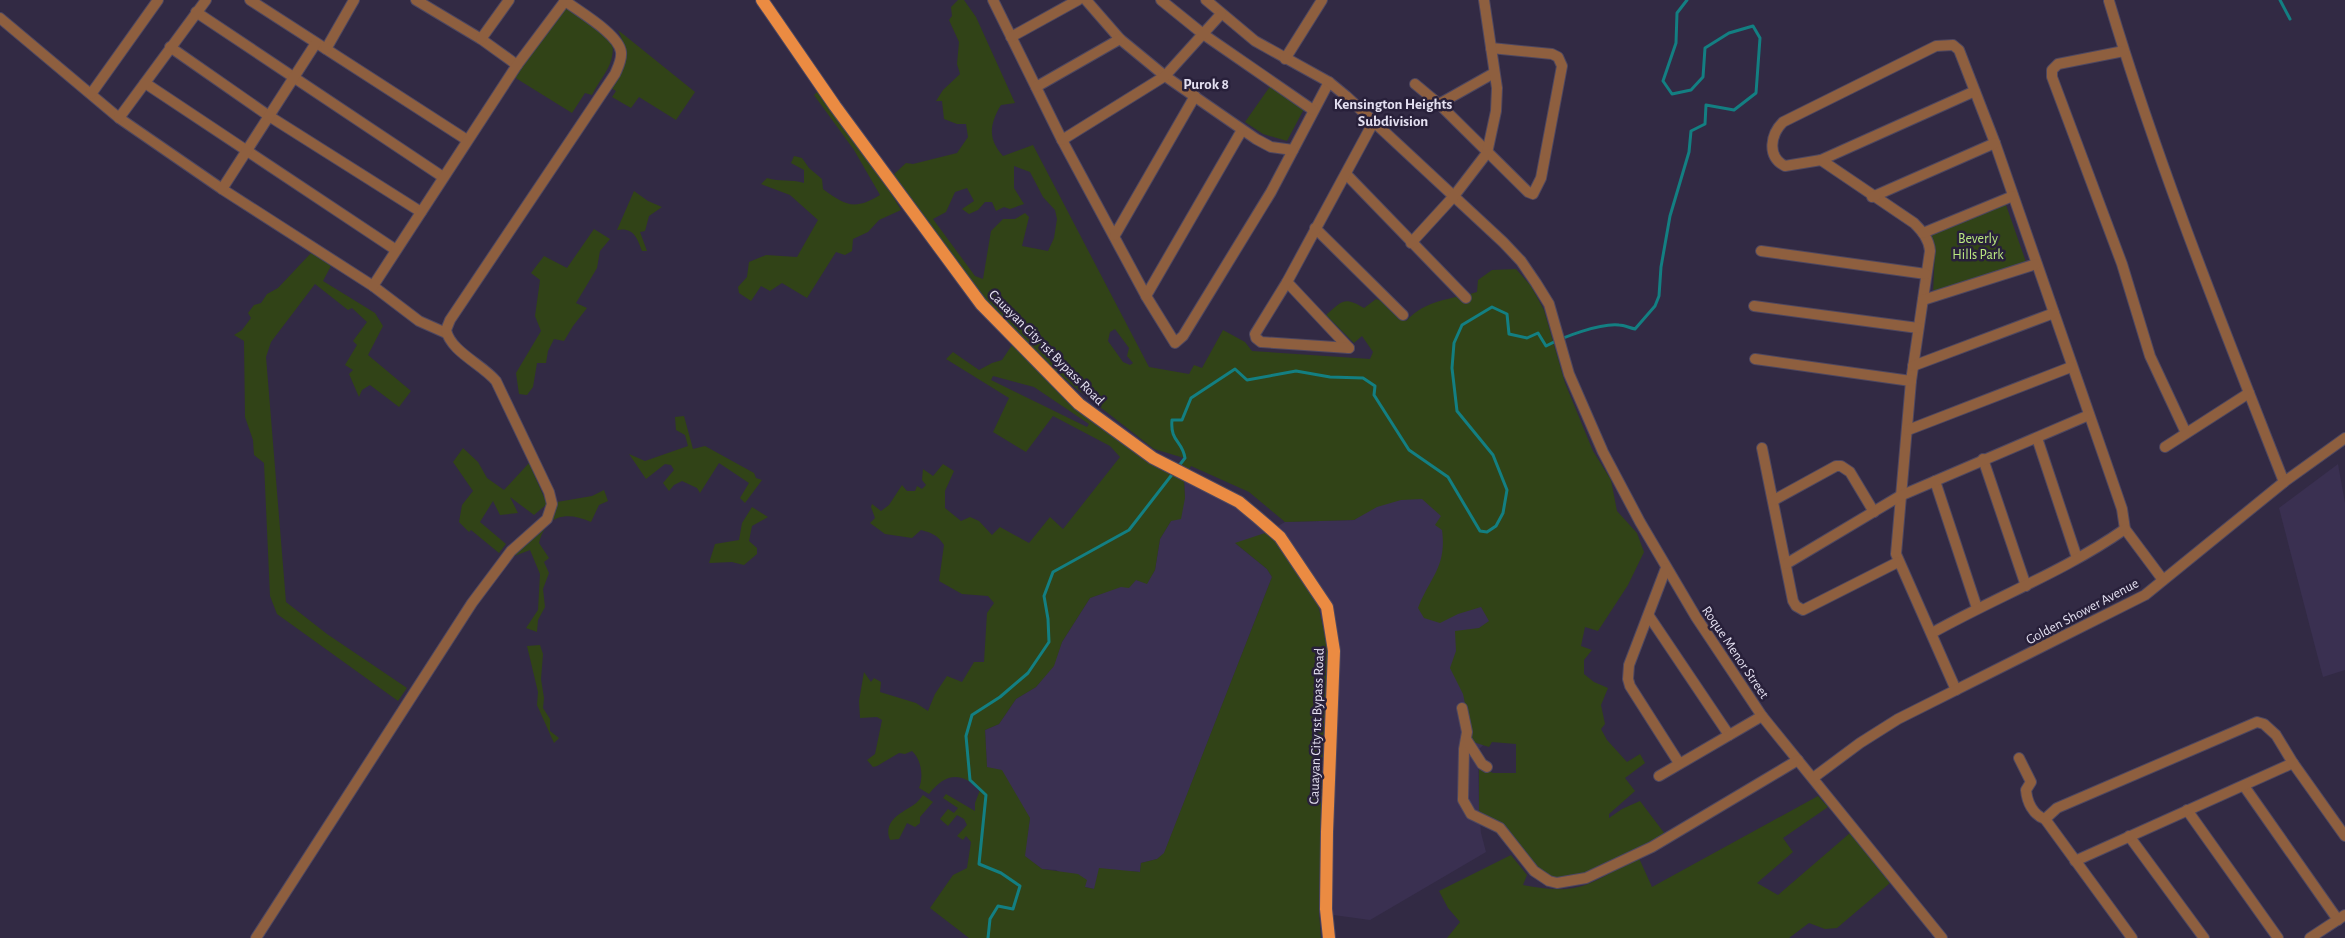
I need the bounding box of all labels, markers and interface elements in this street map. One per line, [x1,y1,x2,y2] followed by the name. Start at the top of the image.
[1183,77,1229,92] district label: Purok 8
[1334,97,1452,129] district label: Kensington Heights Subdivision
[1952,232,2004,262] park label: Beverly Hills Park
[986,287,1107,408] street label: Cauayan City 1st Bypass Road
[2024,576,2141,648] street label: Golden Shower Avenue
[1699,604,1772,702] street label: Roque Menor Street
[1307,648,1327,805] street label: Cauayan City 1st Bypass Road

